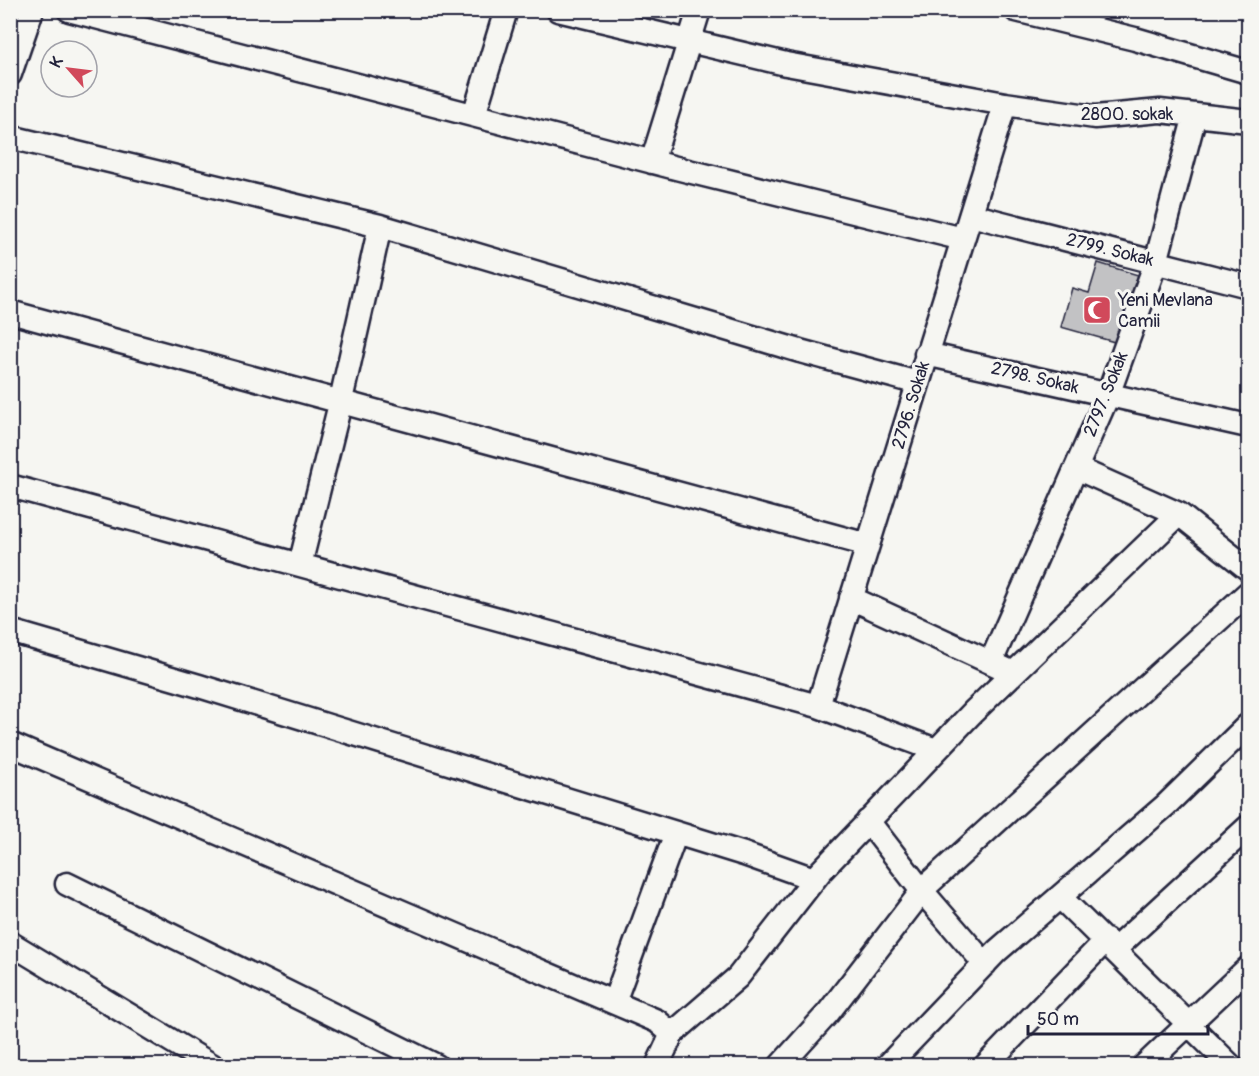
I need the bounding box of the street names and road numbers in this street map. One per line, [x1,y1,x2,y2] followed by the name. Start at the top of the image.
[1081,103,1174,126] street label: 2800. sokak
[1064,228,1157,272] street label: 2799. Sokak
[1079,348,1134,440] street label: 2797. Sokak
[989,357,1082,399] street label: 2798. Sokak
[887,358,935,452] street label: 2796. Sokak

